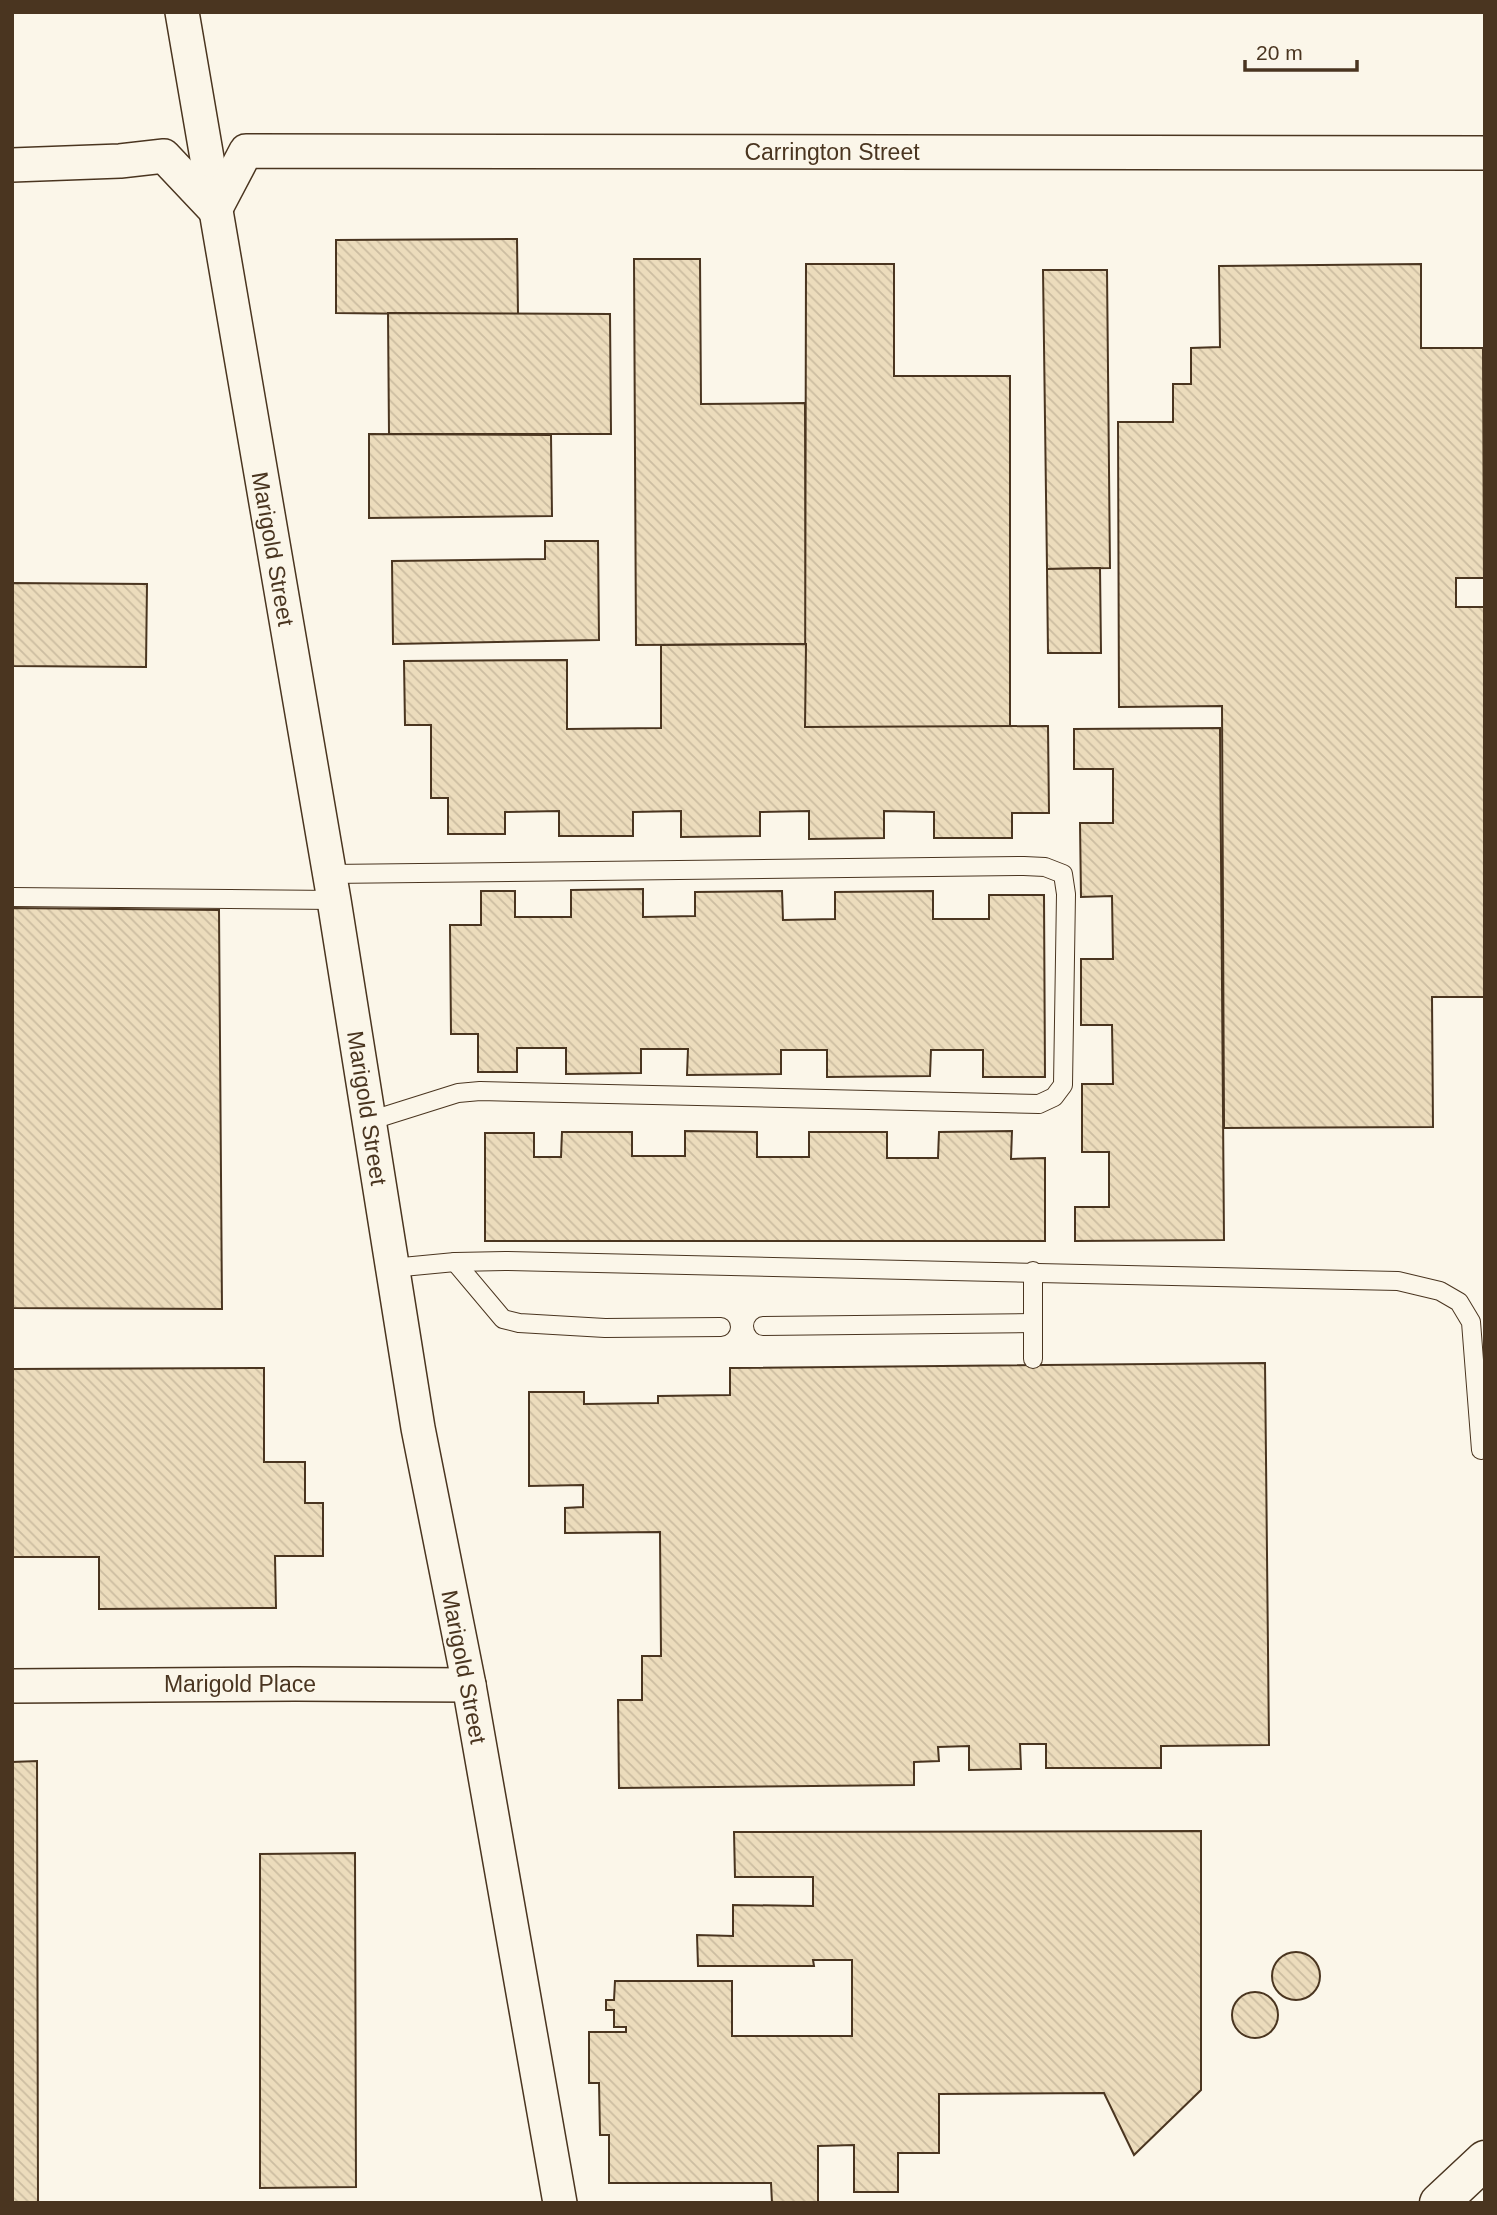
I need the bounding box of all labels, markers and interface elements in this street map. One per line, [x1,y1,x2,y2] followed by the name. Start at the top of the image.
[1245,28,1357,72] scale bar
[1256,41,1303,64] text: 20 m
[744,139,920,165] street label: Carrington Street
[247,470,299,629] street label: Marigold Street
[342,1029,392,1188] street label: Marigold Street
[436,1588,492,1747] street label: Marigold Street
[164,1671,316,1697] street label: Marigold Place

